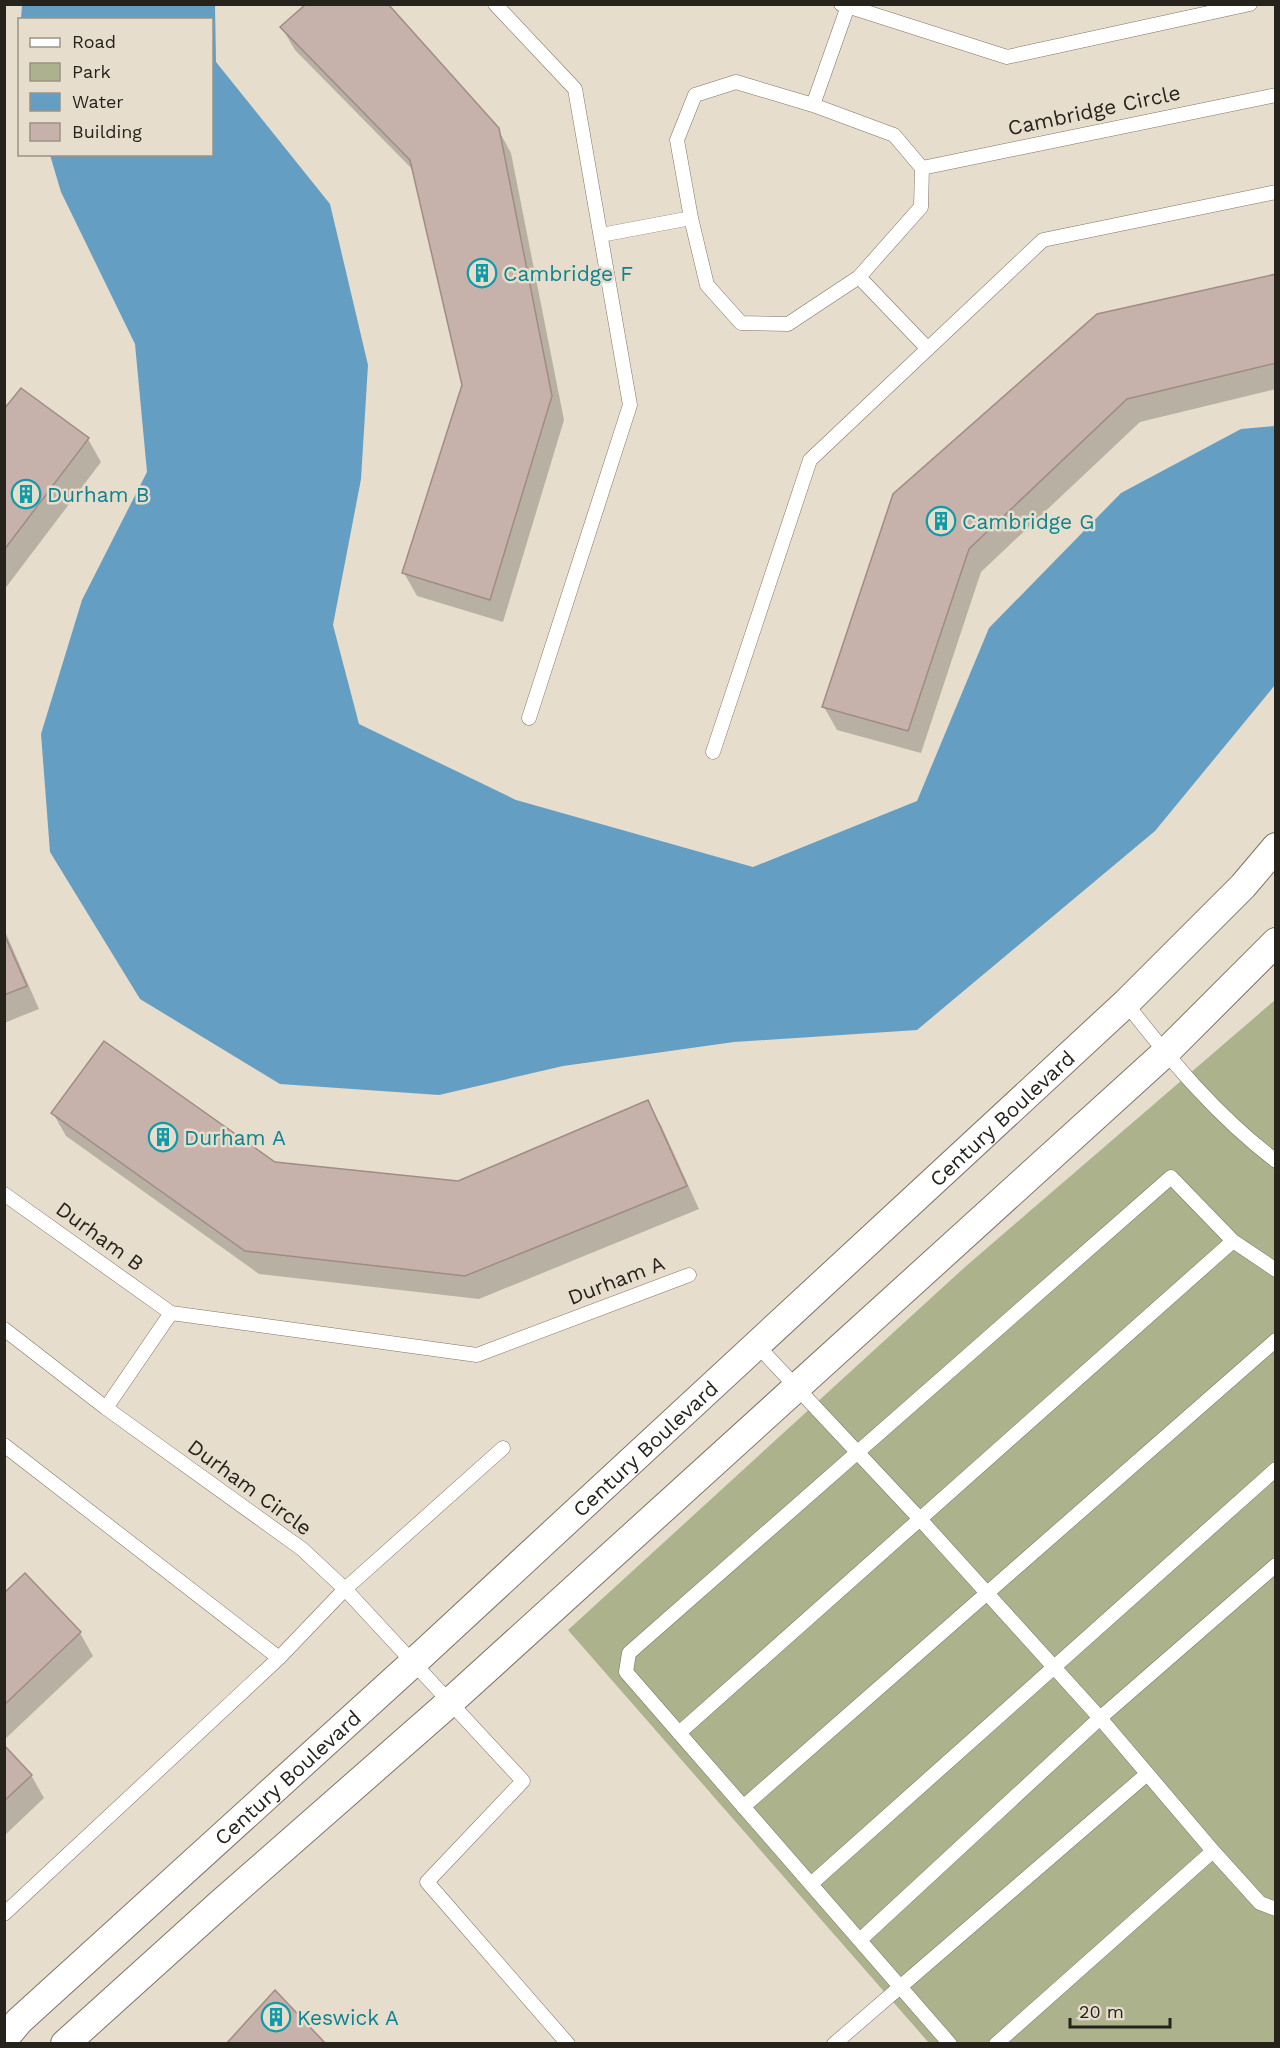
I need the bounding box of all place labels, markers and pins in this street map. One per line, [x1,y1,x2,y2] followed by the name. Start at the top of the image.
[466,257,498,289] building icon: Cambridge F
[503,261,633,286] place label: Cambridge F
[10,478,42,510] building icon: Durham B
[47,482,149,507] place label: Durham B
[925,505,957,537] building icon: Cambridge G
[962,509,1094,534] place label: Cambridge G
[147,1121,179,1153] building icon: Durham A
[184,1125,286,1150] place label: Durham A
[260,2001,292,2033] building icon: Keswick A
[297,2005,399,2030] place label: Keswick A

